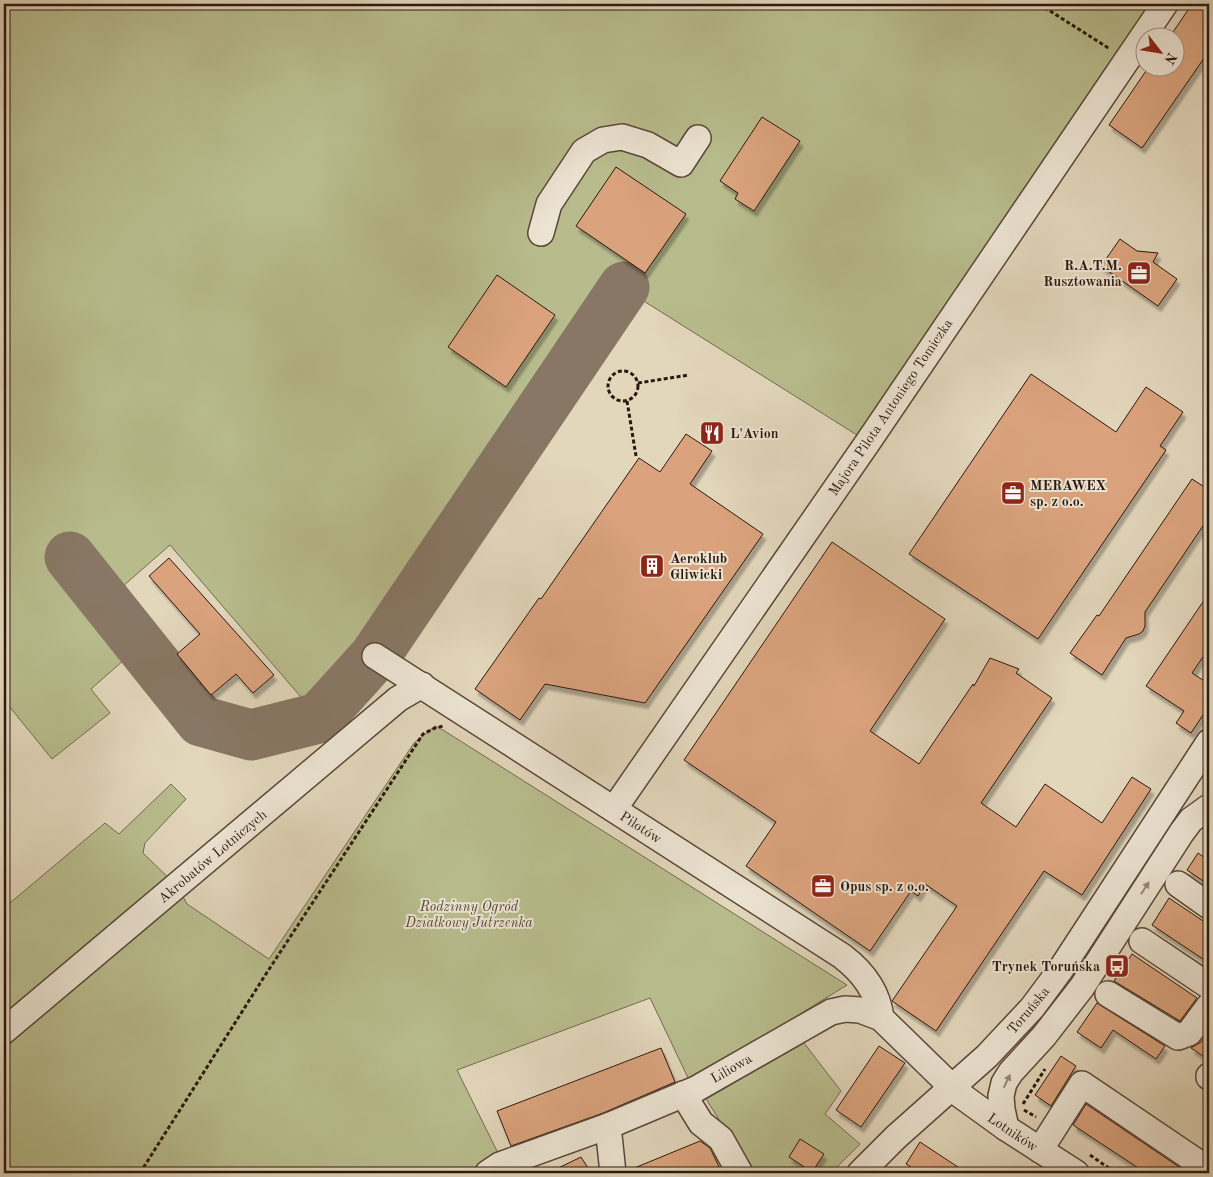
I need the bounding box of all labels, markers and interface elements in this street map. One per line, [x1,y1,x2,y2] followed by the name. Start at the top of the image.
[1136,28,1186,78] north arrow
[1161,50,1179,67] text: N
[1043,259,1122,289] place label: R.A.T.M. Rusztowania
[1126,260,1152,286] office icon: R.A.T.M. Rusztowania
[826,317,955,499] street label: Majora Pilota Antoniego Tomiczka
[699,420,725,446] restaurant icon: L'Avion
[730,427,779,441] place label: L'Avion
[1030,479,1107,509] place label: MERAWEX sp. z o.o.
[1000,480,1026,506] office icon: MERAWEX sp. z o.o.
[670,552,727,582] place label: Aeroklub Gliwicki
[639,553,665,579] building icon: Aeroklub Gliwicki
[156,807,270,906] street label: Akrobatów Lotniczych
[617,809,664,846] street label: Pilotów
[810,873,836,899] office icon: Opus sp. z o.o.
[840,880,929,894] place label: Opus sp. z o.o.
[1141,882,1150,895] one-way arrow
[404,900,533,931] park label: Rodzinny Ogród Działkowy Jutrzenka
[1104,953,1130,979] bus stop icon: Trynek Toruńska
[992,960,1100,974] place label: Trynek Toruńska
[1005,984,1053,1037] street label: Toruńska
[709,1052,754,1086] street label: Liliowa
[1003,1073,1011,1088] one-way arrow
[985,1111,1040,1155] street label: Lotników

